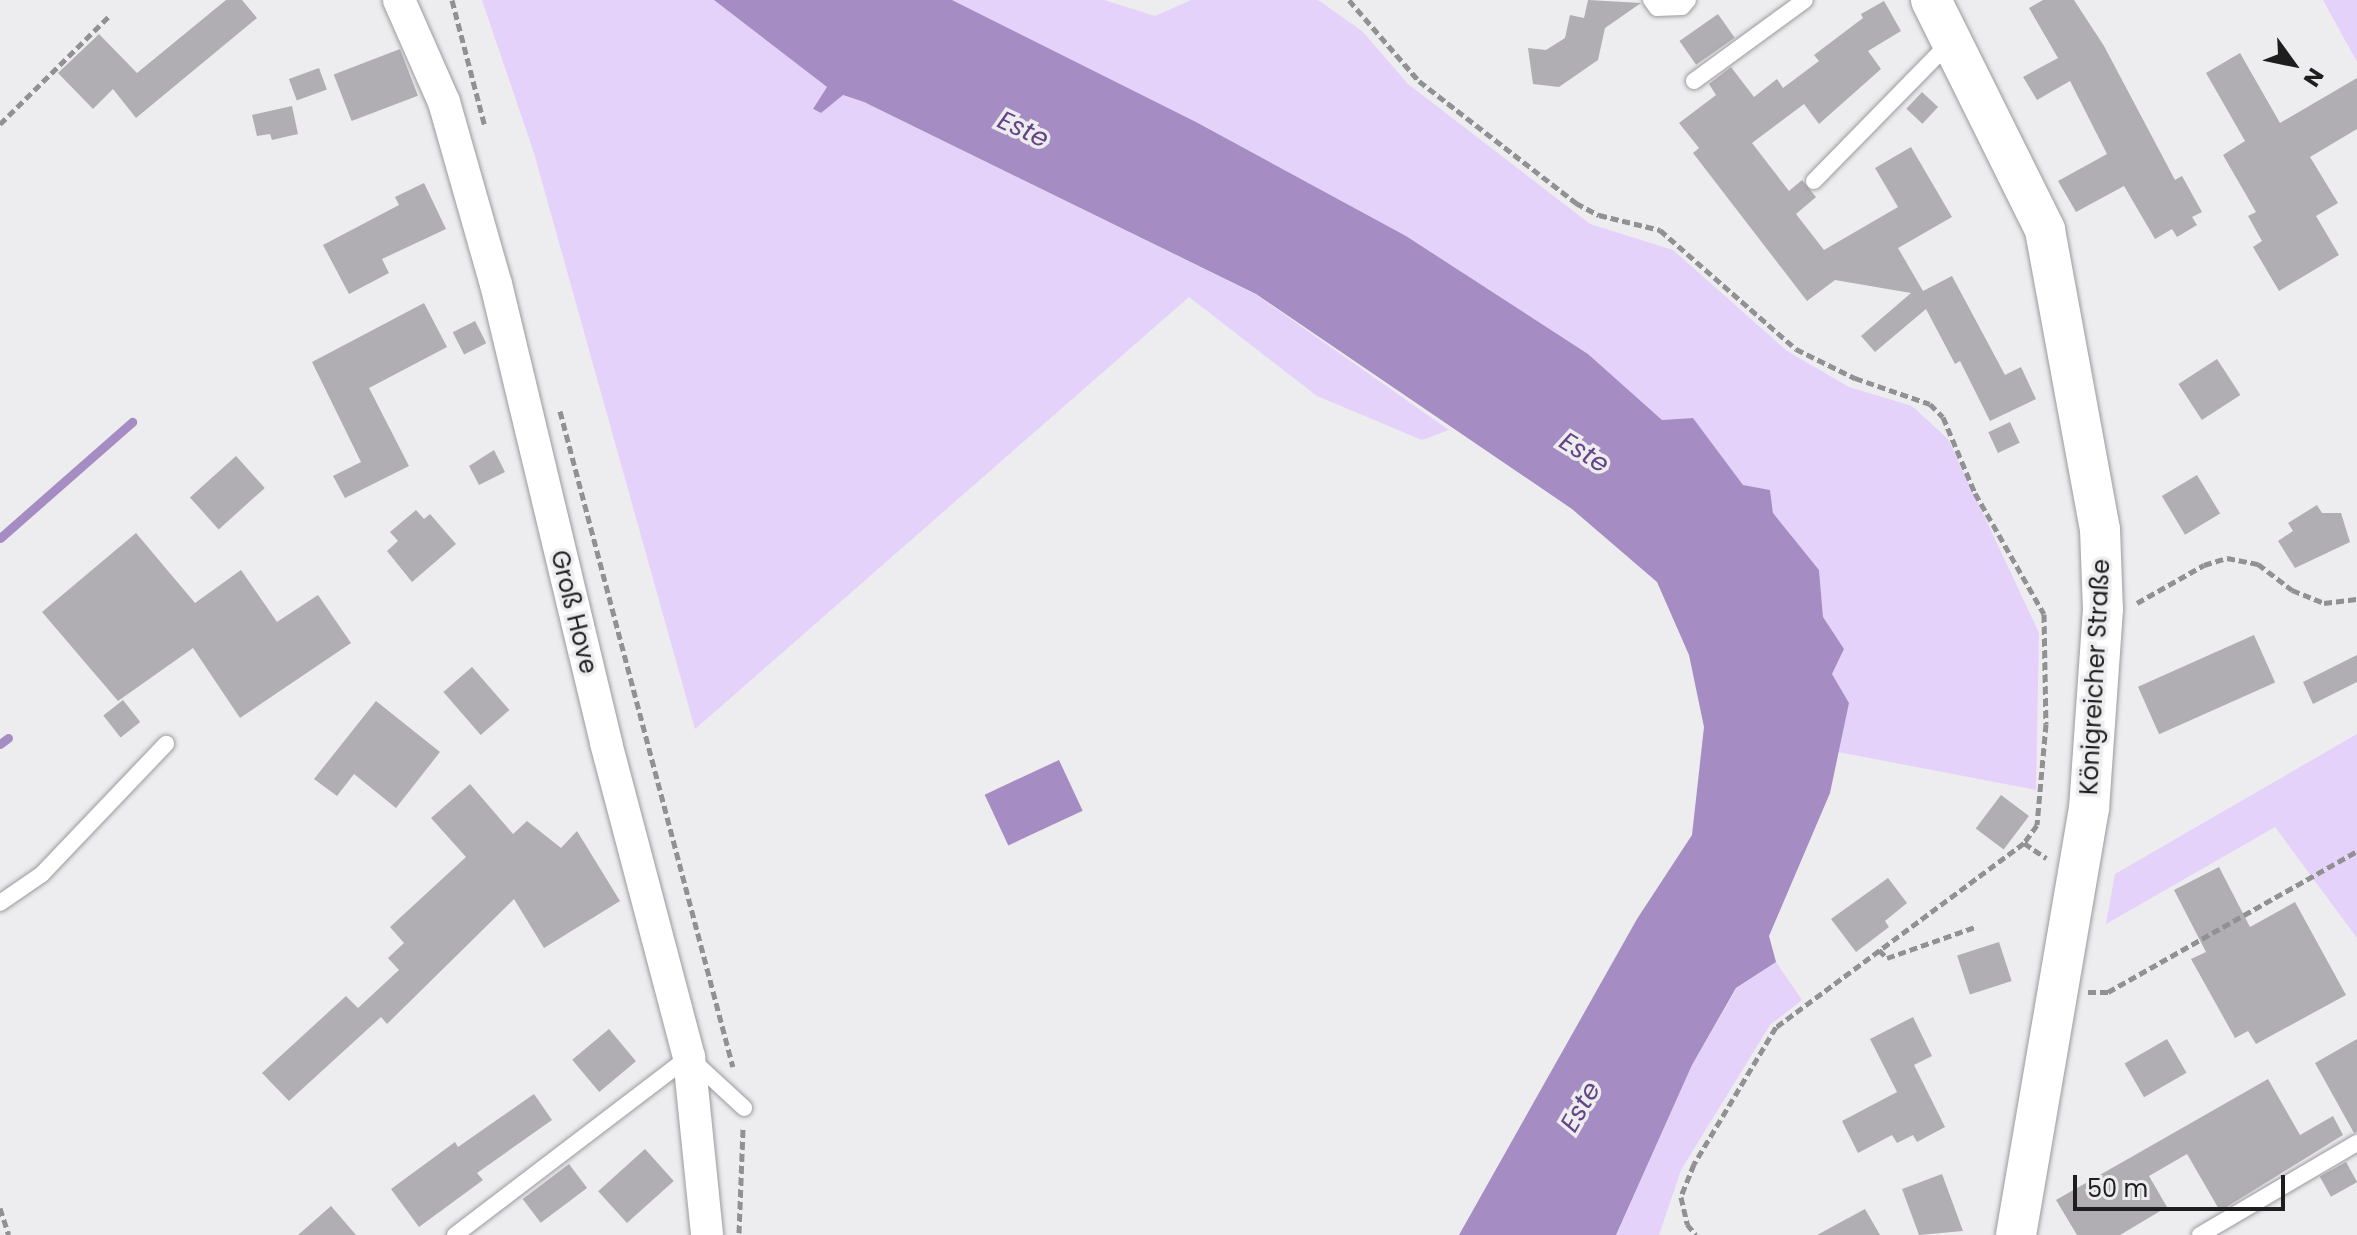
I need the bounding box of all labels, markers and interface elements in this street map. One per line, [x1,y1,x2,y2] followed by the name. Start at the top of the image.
[2253,24,2333,104] north arrow
[2296,62,2331,93] text: N
[993,105,1053,155] water label: Este
[1553,426,1615,480] water label: Este
[545,547,603,677] street label: Groß Hove
[2074,558,2116,796] street label: Königreicher Straße
[1554,1076,1608,1138] water label: Este
[2077,1159,2289,1209] scale bar
[2087,1172,2148,1205] text: 50 m

